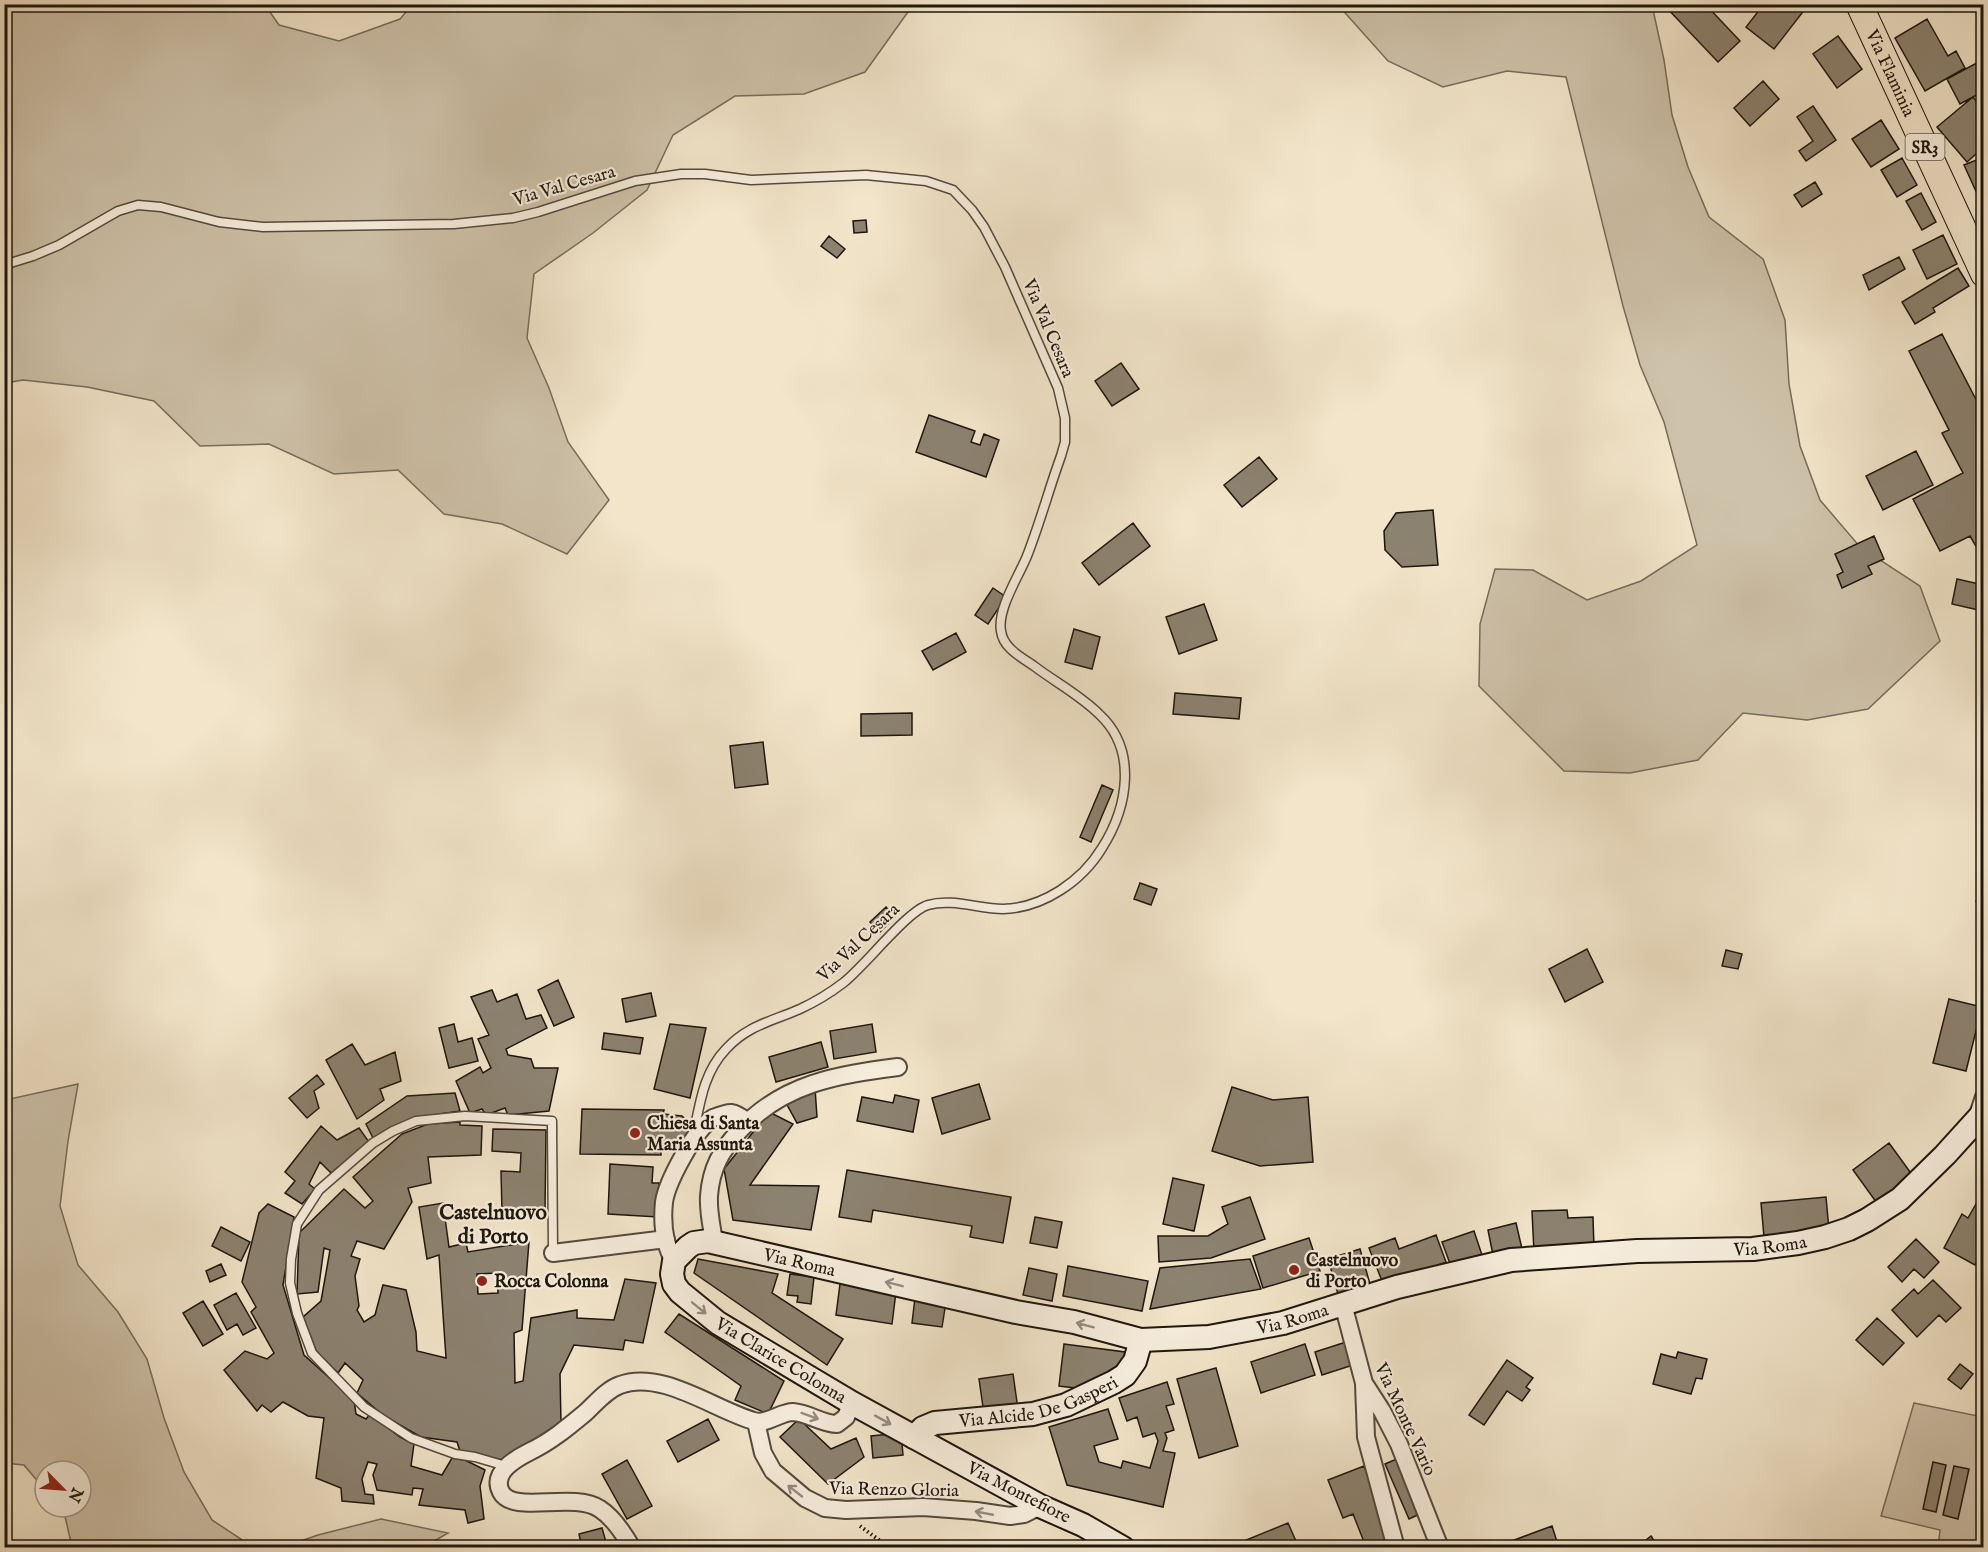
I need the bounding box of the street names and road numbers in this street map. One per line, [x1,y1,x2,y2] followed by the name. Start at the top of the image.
[1859,25,1920,121] street label: Via Flaminia
[1906,134,1944,160] road number: SR3
[510,161,618,212] street label: Via Val Cesara
[1016,275,1079,382] street label: Via Val Cesara
[812,899,905,988] street label: Via Val Cesara
[1732,1231,1809,1262] street label: Via Roma
[760,1244,838,1283] street label: Via Roma
[1254,1299,1332,1341] street label: Via Roma
[710,1313,850,1410] street label: Via Clarice Colonna
[1368,1359,1441,1480] street label: Via Monte Vario
[957,1372,1123,1434] street label: Via Alcide De Gasperi
[962,1457,1074,1529] street label: Via Montefiore
[828,1478,959,1503] street label: Via Renzo Gloria

